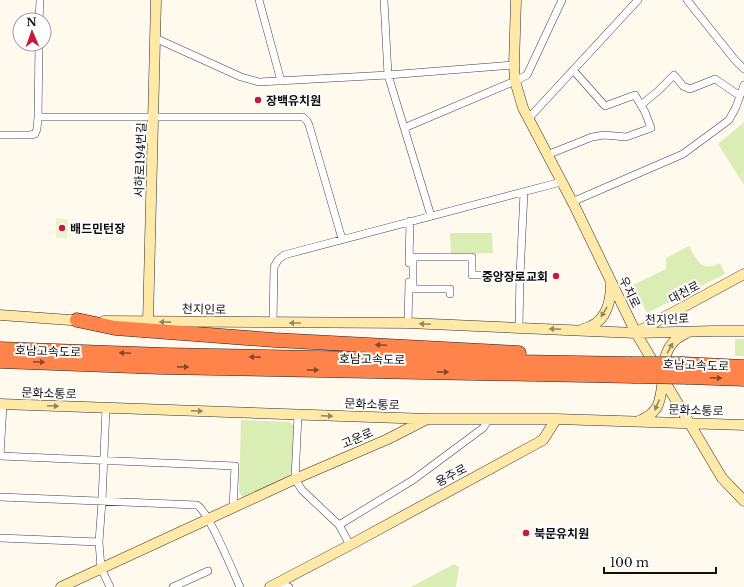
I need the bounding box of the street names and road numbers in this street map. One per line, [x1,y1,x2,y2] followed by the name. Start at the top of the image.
[131,122,149,198] street label: 서하로194번길
[616,274,644,310] street label: 우치로
[666,278,702,306] street label: 대천로
[182,301,226,317] street label: 천지인로
[645,311,689,327] street label: 천지인로
[15,342,81,360] street label: 호남고속도로
[339,351,405,367] street label: 호남고속도로
[663,356,729,374] street label: 호남고속도로
[21,385,77,401] street label: 문화소통로
[344,396,400,412] street label: 문화소통로
[668,402,724,418] street label: 문화소통로
[339,425,375,451] street label: 고운로
[433,461,469,489] street label: 용주로

